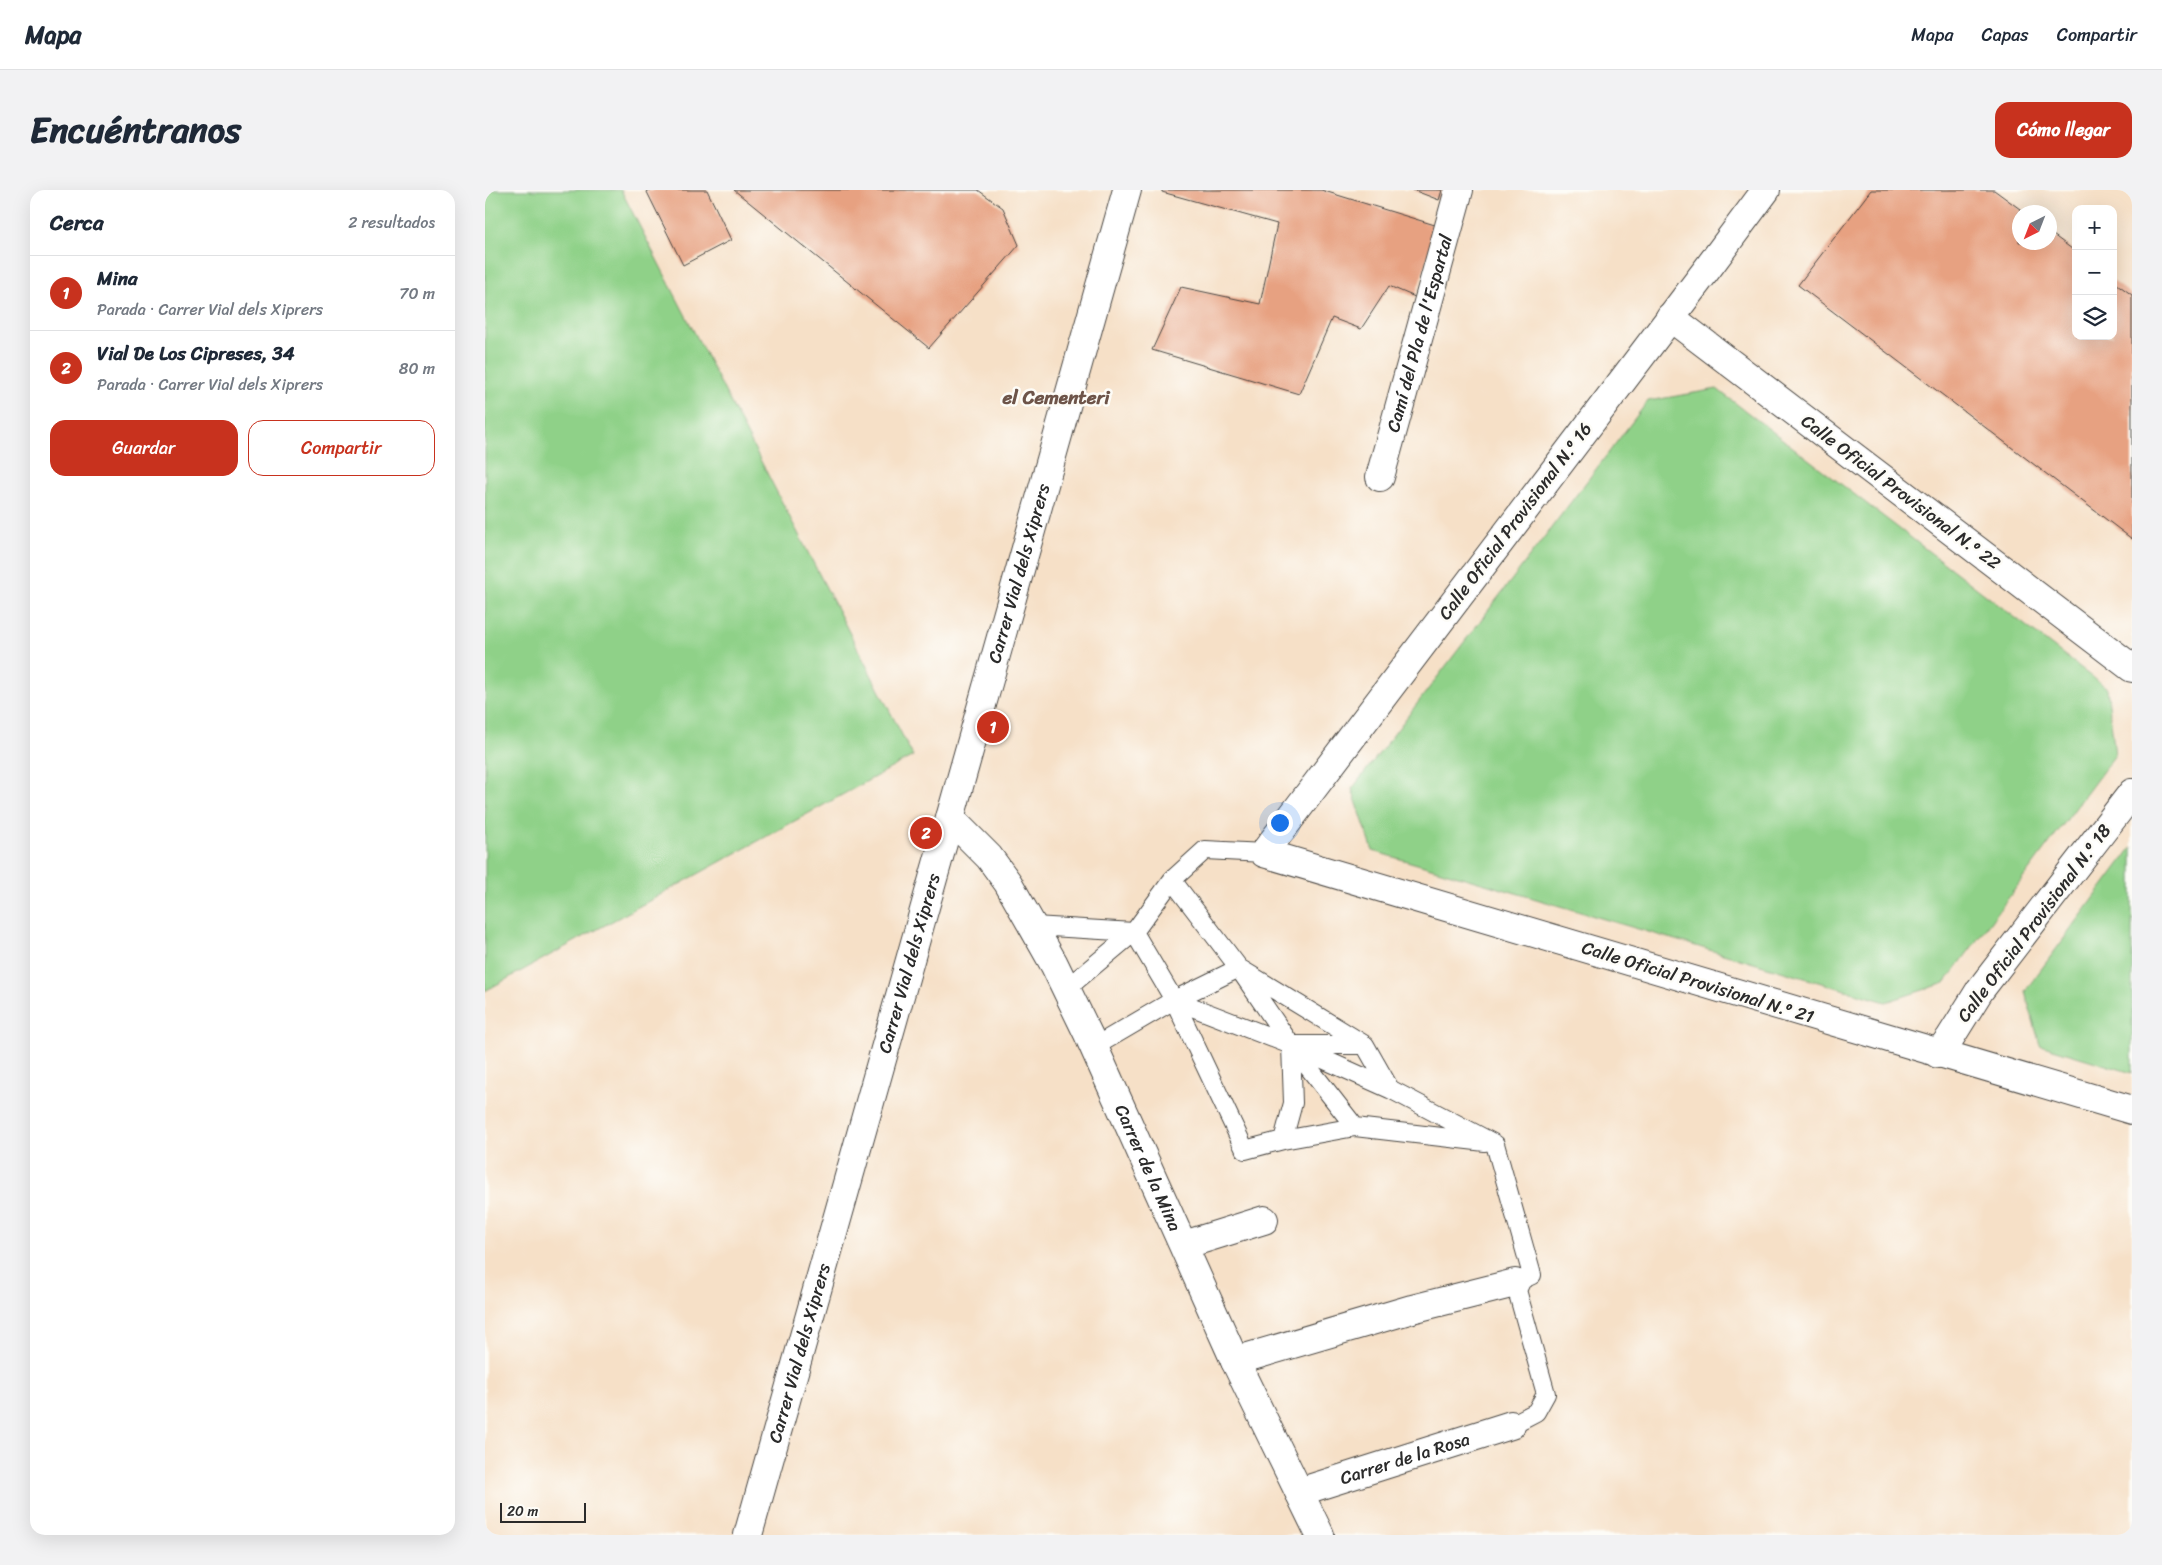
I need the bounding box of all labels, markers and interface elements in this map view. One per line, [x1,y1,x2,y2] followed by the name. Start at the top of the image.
[25,14,81,56] text: Mapa
[1911,19,1954,51] text: Mapa
[1982,19,2029,51] text: Capas
[2057,19,2137,51] text: Compartir
[30,99,241,161] text: Encuéntranos
[1995,102,2132,158] button: Cómo llegar
[50,204,104,242] text: Cerca
[2012,205,2057,250] north arrow
[2072,205,2117,340] map controls
[2072,205,2117,250] button: +
[348,208,435,237] text: 2 resultados
[1377,230,1462,436] street label: Camí del Pla de l'Espartal
[2072,250,2117,295] button: −
[97,262,138,295] text: Mina
[63,279,69,308] text: 1
[399,279,435,308] text: 70 m
[97,295,323,324] text: Parada · Carrer Vial dels Xiprers
[2072,295,2117,340] button: layers
[97,337,295,370] text: Vial De Los Cipreses, 34
[61,354,71,383] text: 2
[399,354,435,383] text: 80 m
[97,370,323,399] text: Parada · Carrer Vial dels Xiprers
[1002,381,1111,414] district label: el Cementeri
[1794,406,2008,578] street label: Calle Oficial Provisional N.º 22
[1430,415,1600,627] street label: Calle Oficial Provisional N.º 16
[50,420,238,476] button: Guardar
[248,420,435,476] button: Compartir
[978,479,1060,667] street label: Carrer Vial dels Xiprers
[977,708,1009,746] pin: 1
[1267,810,1293,836] your location
[910,814,942,852] pin: 2
[1948,817,2120,1029] street label: Calle Oficial Provisional N.º 18
[869,869,950,1057] street label: Carrer Vial dels Xiprers
[1578,931,1818,1033] street label: Calle Oficial Provisional N.º 21
[1106,1099,1191,1237] street label: Carrer de la Mina
[759,1259,840,1447] street label: Carrer Vial dels Xiprers
[1336,1423,1474,1494] street label: Carrer de la Rosa
[507,1499,538,1524] text: 20 m
[500,1500,586,1523] scale bar

